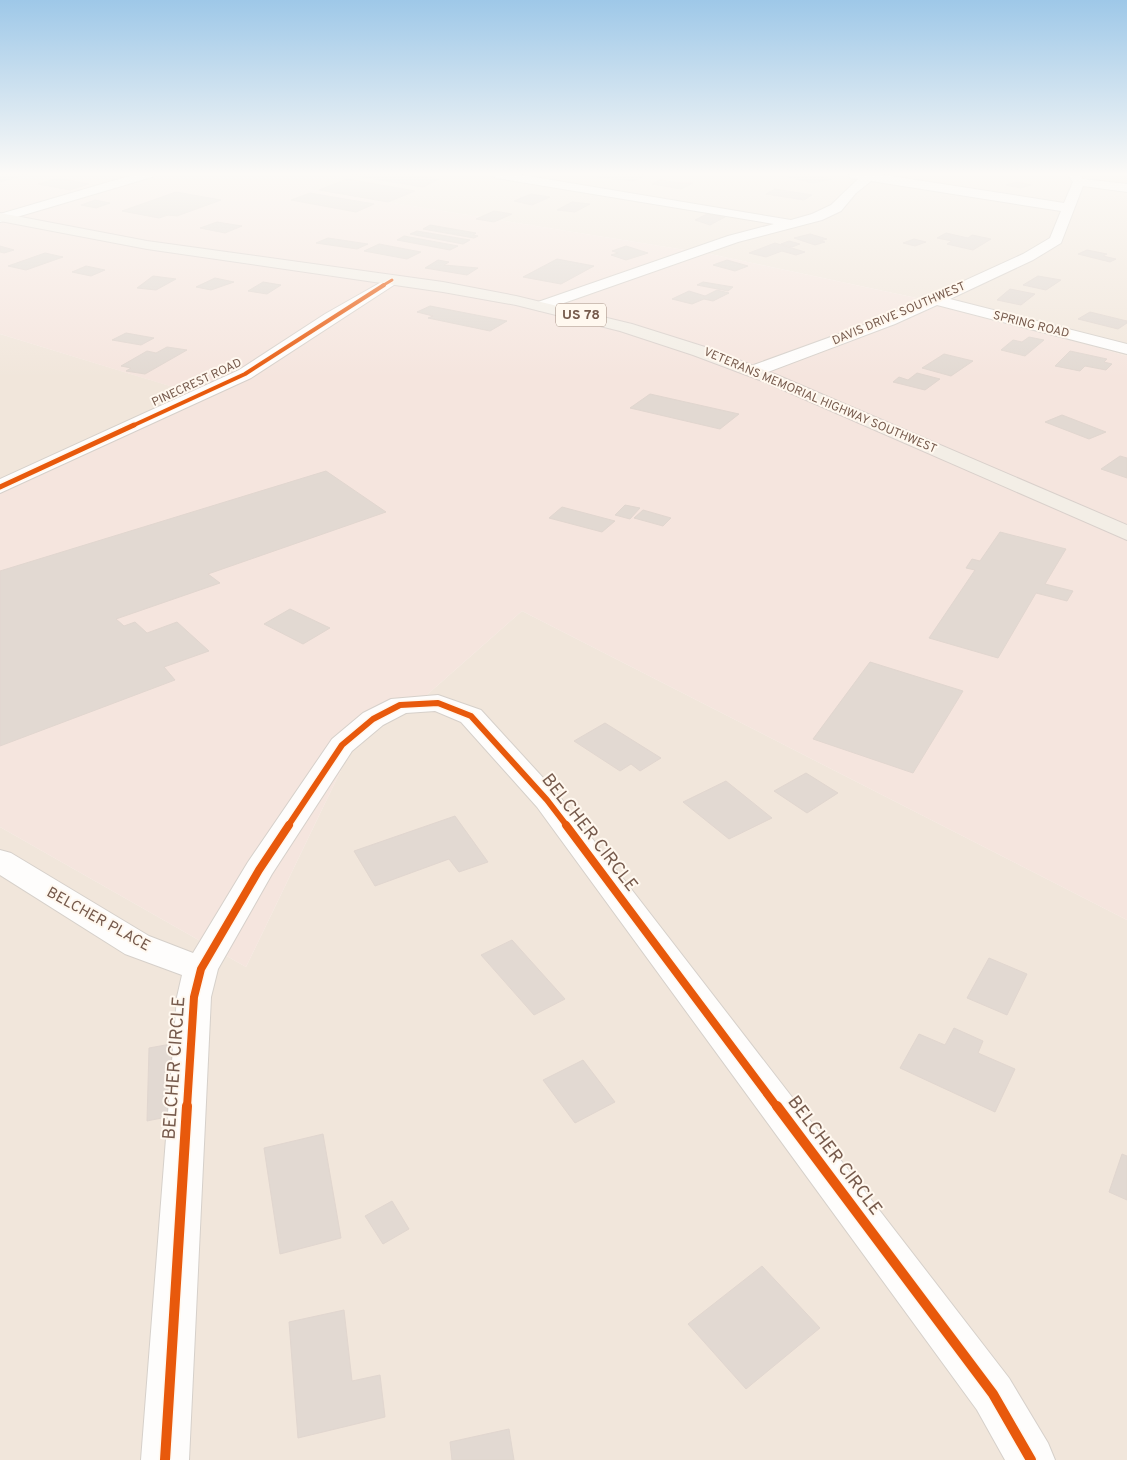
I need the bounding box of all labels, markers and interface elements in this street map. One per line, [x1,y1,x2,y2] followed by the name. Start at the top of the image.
[830,279,968,349] street label: DAVIS DRIVE SOUTHWEST
[556,304,606,326] road number: US 78
[991,308,1071,342] street label: SPRING ROAD
[701,344,939,458] street label: VETERANS MEMORIAL HIGHWAY SOUTHWEST
[149,355,245,411] street label: PINECREST ROAD
[536,769,642,897] street label: BELCHER CIRCLE
[43,884,153,956] street label: BELCHER PLACE
[159,996,191,1140] street label: BELCHER CIRCLE
[782,1092,886,1220] street label: BELCHER CIRCLE

